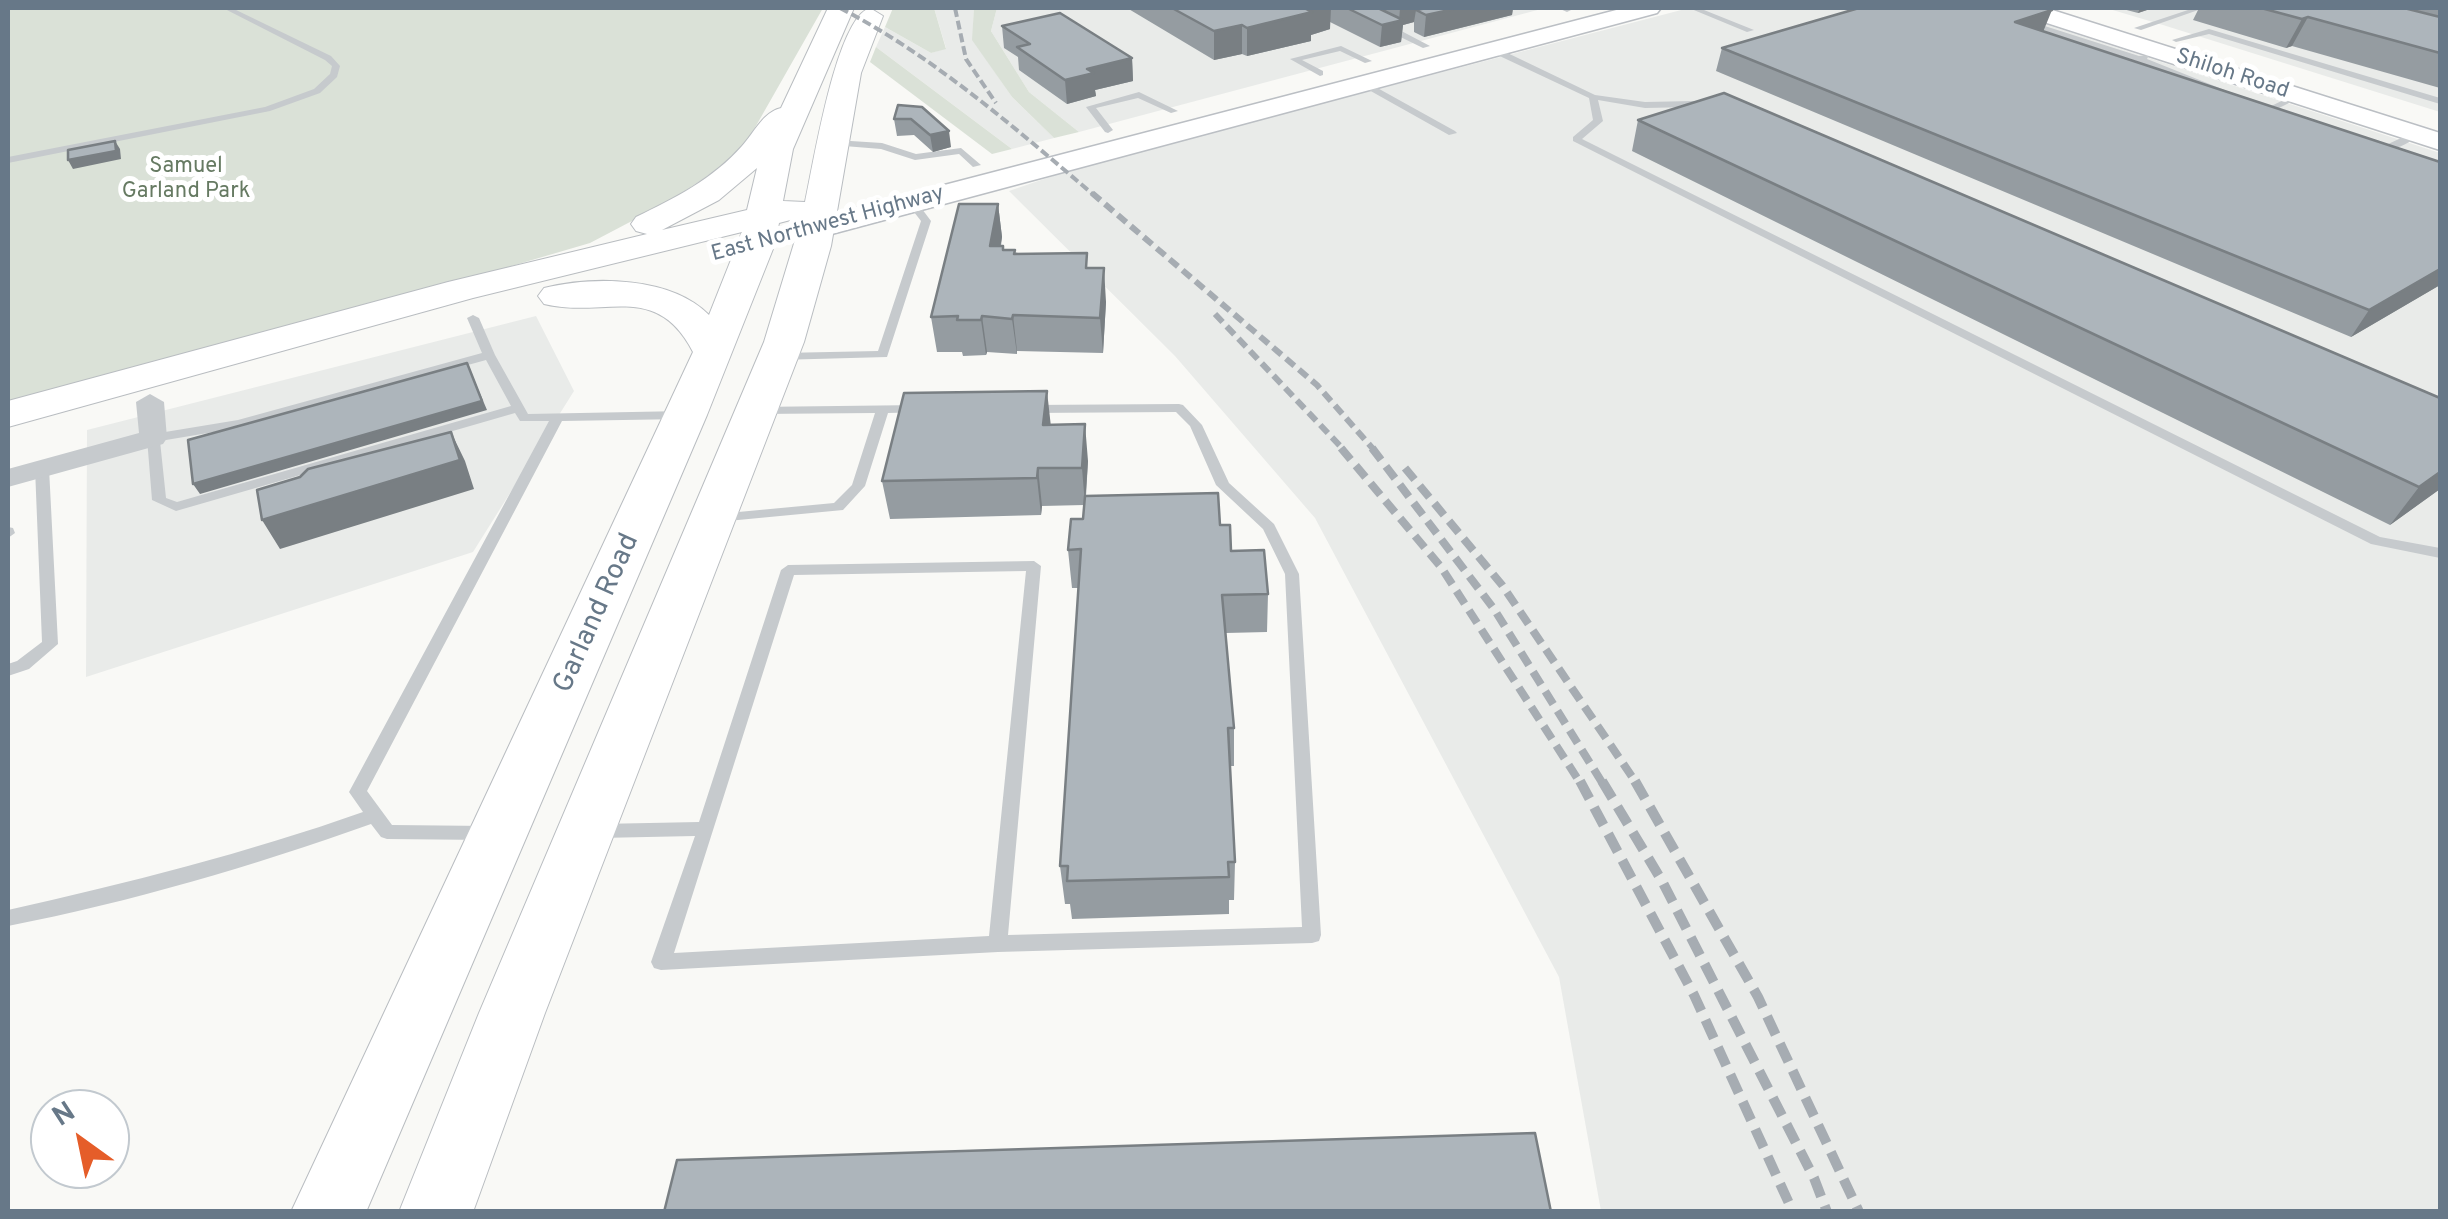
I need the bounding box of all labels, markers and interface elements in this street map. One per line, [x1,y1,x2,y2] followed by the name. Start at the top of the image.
[2172,44,2292,106] street label: Shiloh Road
[122,155,250,206] park label: Samuel Garland Park
[709,181,947,269] street label: East Northwest Highway
[548,529,648,699] street label: Garland Road
[30,1089,130,1189] north arrow
[47,1095,83,1136] text: N

